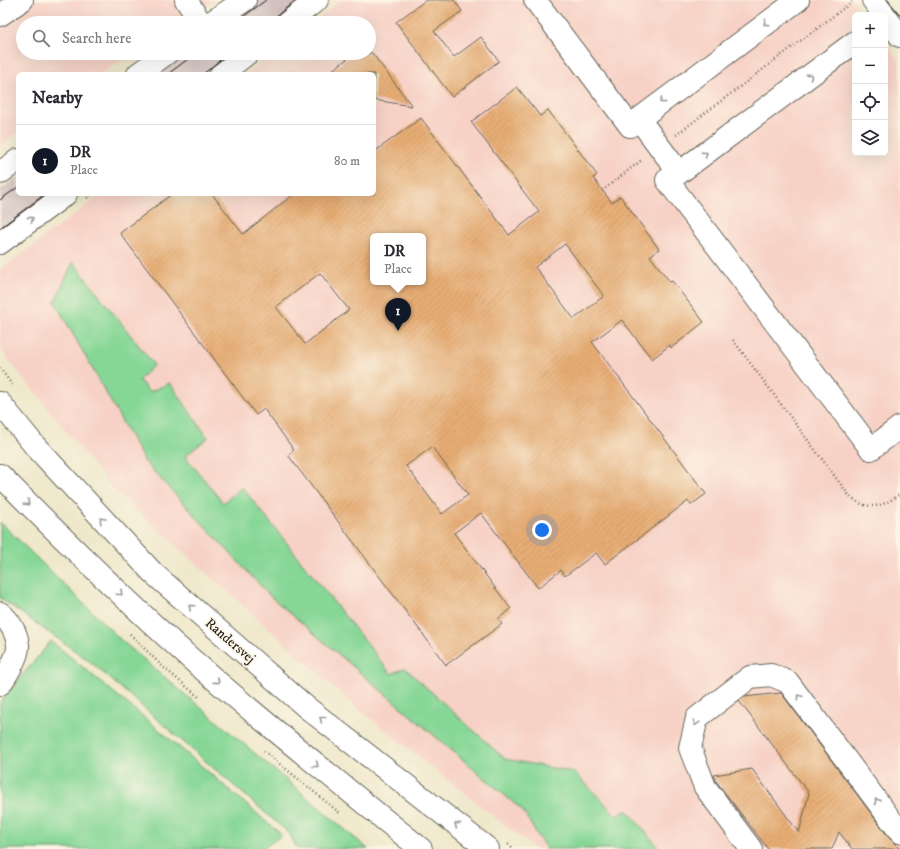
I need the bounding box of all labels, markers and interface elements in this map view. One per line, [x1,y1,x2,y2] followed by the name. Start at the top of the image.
[852,12,888,156] map controls
[852,12,888,48] button: +
[16,16,376,60] search box
[764,19,771,26] one-way arrow
[30,27,52,49] icon: search
[62,29,131,48] text: Search here
[852,48,888,84] button: −
[805,74,812,81] one-way arrow
[852,84,888,120] button: locate
[32,87,82,109] text: Nearby
[660,96,667,103] one-way arrow
[852,120,888,156] button: layers
[70,143,91,162] text: DR
[701,152,708,159] one-way arrow
[43,153,47,169] text: 1
[334,153,360,169] text: 80 m
[70,162,98,178] text: Place
[27,217,34,224] one-way arrow
[370,233,426,285] popup
[384,242,405,261] text: DR
[384,261,412,277] text: Place
[385,298,411,331] pin: 1
[22,498,30,506] one-way arrow
[100,517,107,524] one-way arrow
[532,520,552,540] your location
[115,588,123,596] one-way arrow
[189,605,196,612] one-way arrow
[201,614,259,668] street label: Randersvej
[212,676,219,683] one-way arrow
[797,694,804,701] one-way arrow
[319,717,326,724] one-way arrow
[693,720,701,727] one-way arrow
[311,760,318,767] one-way arrow
[874,798,882,805] one-way arrow
[455,823,462,830] one-way arrow

